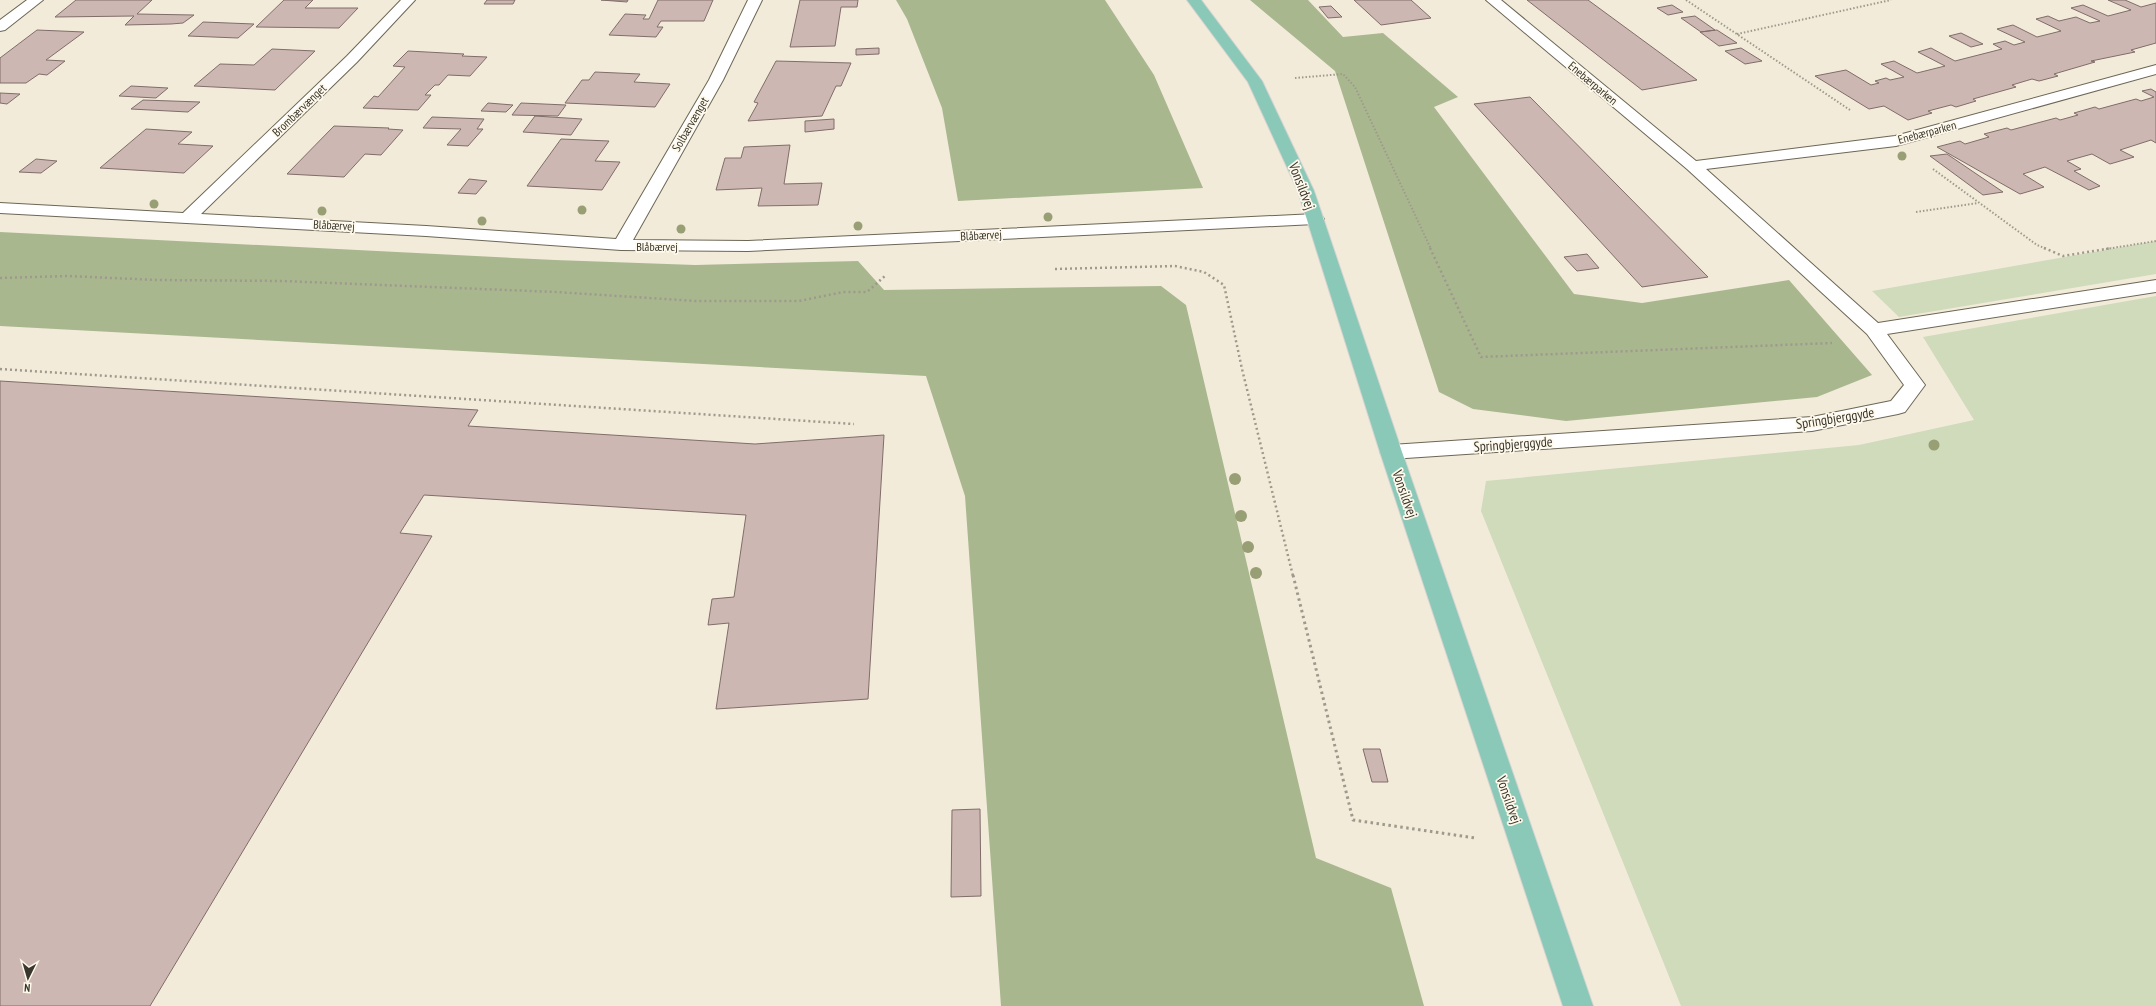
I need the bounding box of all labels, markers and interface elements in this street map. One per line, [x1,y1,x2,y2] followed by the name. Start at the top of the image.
[1565,58,1621,108] street label: Enebærparken
[269,80,330,139] street label: Brombærvænget
[668,93,712,154] street label: Solbærvænget
[1896,117,1958,147] street label: Enebærparken
[1284,159,1319,212] street label: Vonsildvej
[313,216,355,234] street label: Blåbærvej
[960,226,1002,244] street label: Blåbærvej
[636,239,678,254] street label: Blåbærvej
[1795,403,1876,433] street label: Springbjerggyde
[1473,432,1553,456] street label: Springbjerggyde
[1388,467,1422,520] street label: Vonsildvej
[1492,773,1526,826] street label: Vonsildvej
[8,958,48,998] north arrow
[24,981,31,995] text: N

